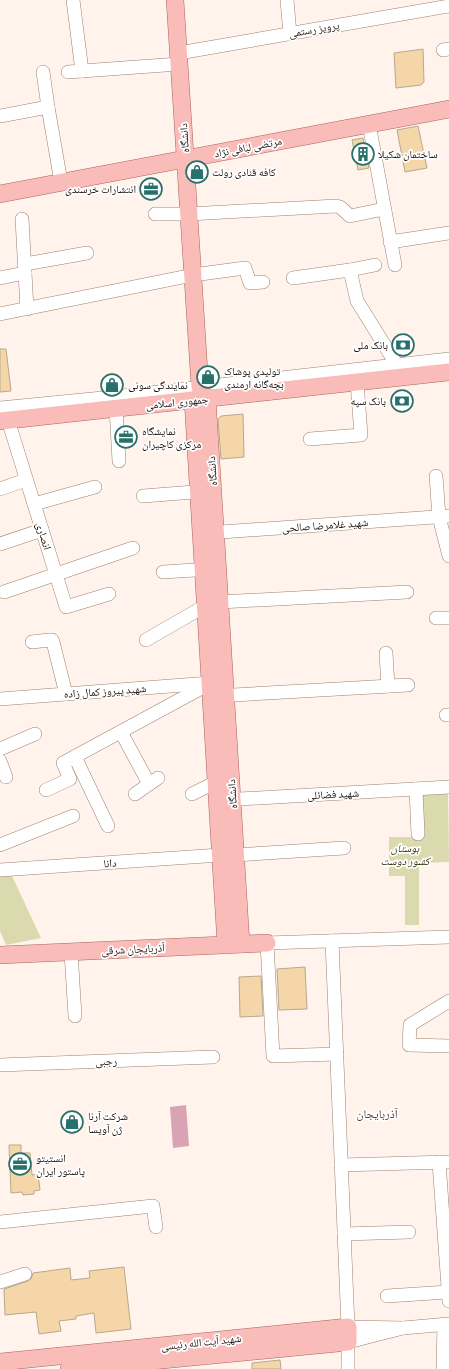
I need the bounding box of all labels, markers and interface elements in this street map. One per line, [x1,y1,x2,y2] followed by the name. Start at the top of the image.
[288,19,341,40] street label: پرویز رستمی
[177,122,191,153] street label: دانشگاه
[213,135,283,160] street label: مرتضی لبافی نژاد
[350,141,376,167] building icon: ساختمان شکیلا
[378,148,438,161] place label: ساختمان شکیلا
[184,159,210,185] shop icon: کافه قنادی رولت
[212,166,276,179] place label: کافه قنادی رولت
[138,176,164,202] office icon: انتشارات خرسندی
[65,183,136,196] place label: انتشارات خرسندی
[390,332,416,358] bank icon: بانک ملی
[353,339,388,352] place label: بانک ملی
[195,364,221,390] shop icon: تولیدی پوشاک بچه‌گانه ارمندی
[224,365,284,391] place label: تولیدی پوشاک بچه‌گانه ارمندی
[99,372,125,398] shop icon: نمایندگی سونی
[128,379,188,392] place label: نمایندگی سونی
[389,388,415,414] bank icon: بانک سپه
[145,393,209,412] street label: جمهوری اسلامی
[350,395,386,408] place label: بانک سپه
[113,424,139,450] office icon: نمایشگاه مرکزی کاچیران
[142,425,201,451] place label: نمایشگاه مرکزی کاچیران
[205,455,219,486] street label: دانشگاه
[281,516,369,535] street label: شهید غلامرضا صالحی
[33,521,54,551] street label: انصاری
[63,682,147,701] street label: شهید پیروز کمال زاده
[225,778,239,809] street label: دانشگاه
[307,787,359,802] street label: شهید فضائلی
[380,842,432,868] park label: بوستان کشور دوست
[103,857,117,869] street label: دانا
[101,941,165,958] street label: آذربایجان شرقی
[95,1055,117,1068] street label: رجبی
[357,1107,398,1121] district label: آذربایجان
[59,1109,85,1135] shop icon: شرکت آرنا ژن آویسا
[88,1110,128,1136] place label: شرکت آرنا ژن آویسا
[7,1151,33,1177] office icon: انستیتو پاستور ایران
[36,1152,85,1178] place label: انستیتو پاستور ایران
[160,1332,242,1353] street label: شهید آیت الله رئیسی

